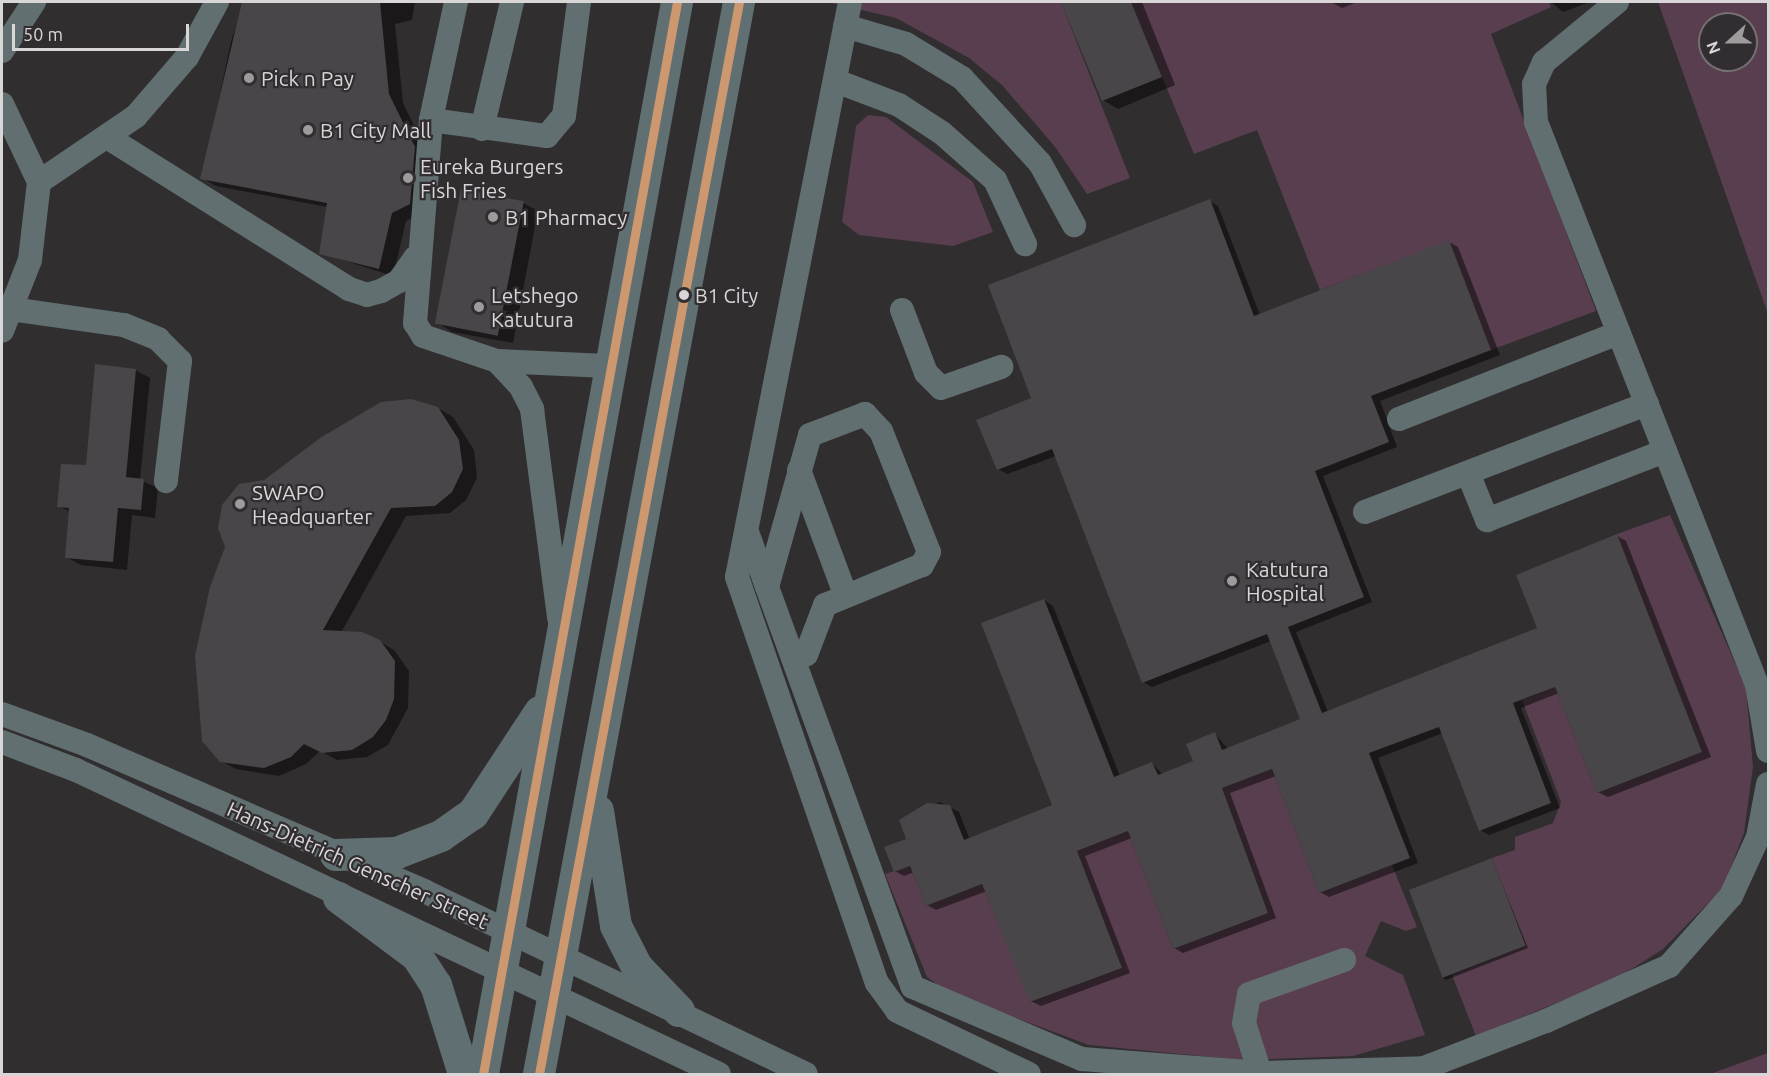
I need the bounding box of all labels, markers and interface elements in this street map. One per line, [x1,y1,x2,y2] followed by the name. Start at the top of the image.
[15,12,192,50] scale bar
[1698,12,1758,72] north arrow
[23,24,63,44] text: 50 m
[1703,39,1724,57] text: N
[261,65,354,91] place label: Pick n Pay
[242,71,256,85] marker: Pick n Pay
[320,117,431,143] place label: B1 City Mall
[301,123,315,137] marker: B1 City Mall
[420,153,563,203] place label: Eureka Burgers Fish Fries
[401,171,415,185] marker: Eureka Burgers Fish Fries
[505,204,627,230] place label: B1 Pharmacy
[486,210,500,224] marker: B1 Pharmacy
[491,282,579,332] place label: Letshego Katutura
[695,283,758,307] place label: B1 City
[678,289,690,301] marker: B1 City
[472,300,486,314] marker: Letshego Katutura
[252,479,372,529] place label: SWAPO Headquarter
[233,497,247,511] marker: SWAPO Headquarter
[1246,556,1329,606] place label: Katutura Hospital
[1223,572,1241,590] marker: Katutura Hospital
[223,796,493,934] street label: Hans-Dietrich Genscher Street

